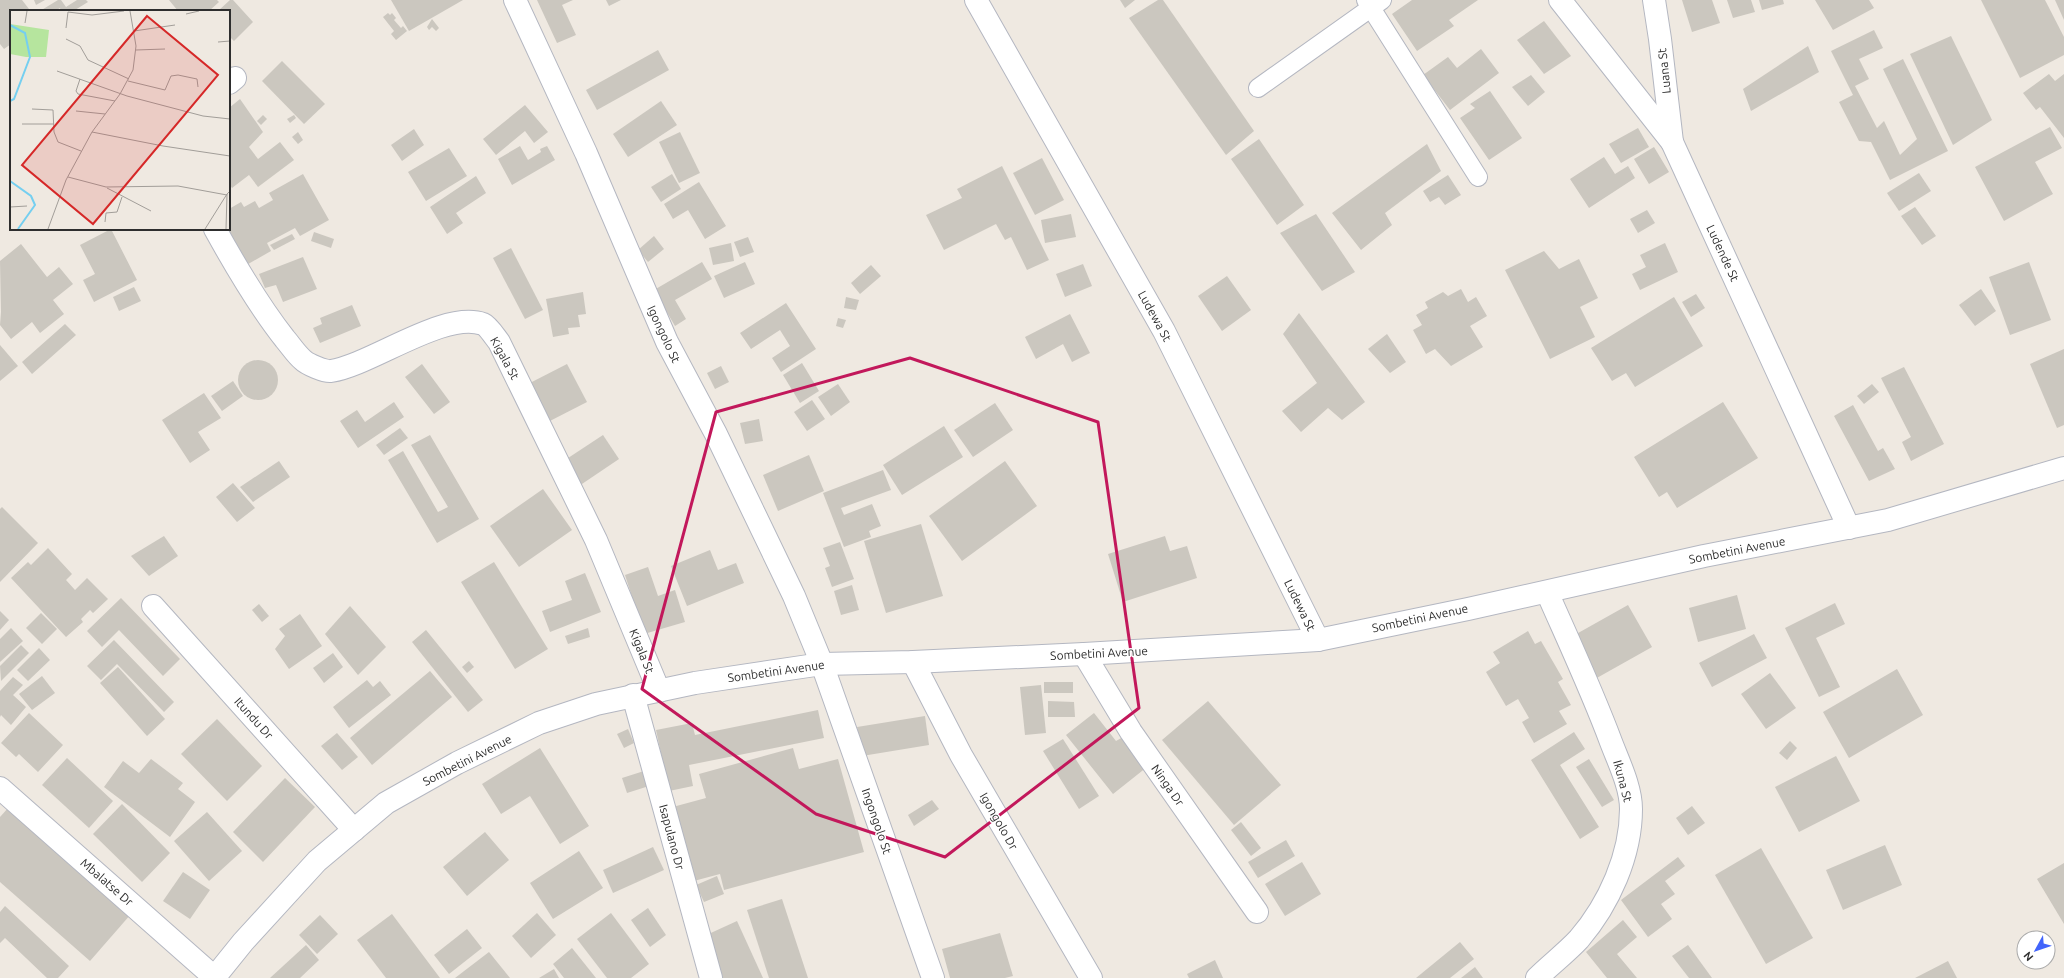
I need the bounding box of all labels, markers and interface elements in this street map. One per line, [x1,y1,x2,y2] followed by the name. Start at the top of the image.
[10,10,230,230] inset map
[1655,47,1673,95] street label: Luana St
[1704,223,1742,284] street label: Ludende St
[1136,288,1174,344] street label: Ludewa St
[645,303,683,365] street label: Igongolo St
[488,334,522,382] street label: Kigala St
[1688,534,1786,566] street label: Sombetini Avenue
[1282,577,1318,633] street label: Ludewa St
[1371,601,1469,635] street label: Sombetini Avenue
[627,627,657,675] street label: Kigala St
[1050,644,1148,662] street label: Sombetini Avenue
[727,658,825,684] street label: Sombetini Avenue
[232,695,276,742] street label: Itundu Dr
[420,732,514,788] street label: Sombetini Avenue
[1611,759,1635,804] street label: Ikuna St
[1149,762,1187,808] street label: Ninga Dr
[860,786,894,856] street label: Ingongolo St
[977,790,1021,852] street label: Igongolo Dr
[657,803,687,872] street label: Isapulano Dr
[78,856,136,909] street label: Mbalatse Dr
[2016,930,2056,970] north arrow
[2021,949,2036,963] text: N

